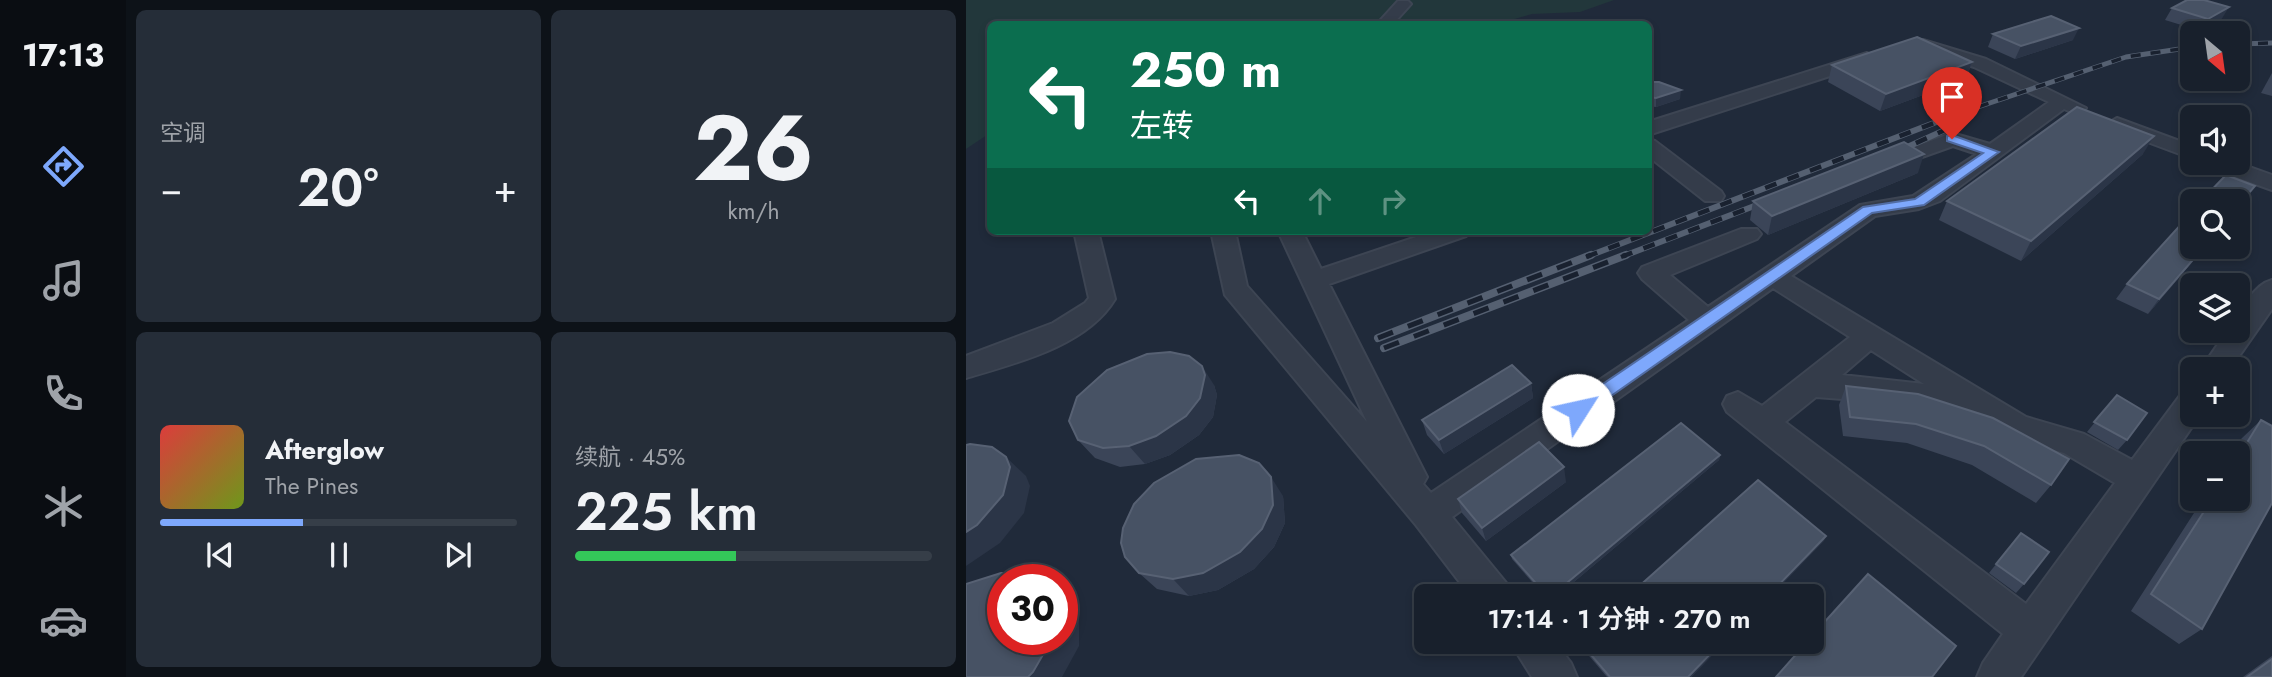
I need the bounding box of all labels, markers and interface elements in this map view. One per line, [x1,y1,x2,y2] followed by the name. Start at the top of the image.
[2180,21,2250,91] north arrow
[2180,21,2250,511] map controls
[22,32,104,78] text: 17:13
[1130,35,1281,105] text: 250 m
[1015,49,1106,140] icon: left
[1922,67,1982,139] pin
[1933,78,1971,116] icon: arrive
[693,83,814,214] text: 26
[1130,103,1194,149] text: 左转
[2180,105,2250,175] button: sound
[160,116,206,150] text: 空调
[39,142,88,191] icon: directions
[297,150,379,226] text: 20°
[160,161,182,216] text: −
[494,161,517,216] text: +
[1228,182,1266,220] icon: left
[1301,182,1339,220] icon: ahead
[1374,182,1412,220] icon: right
[2180,189,2250,259] button: search
[728,194,779,228] text: km/h
[39,256,88,305] icon: music
[2180,273,2250,343] button: layers
[2180,357,2250,427] button: +
[39,369,88,418] icon: phone
[1541,373,1615,447] position arrow
[265,431,384,469] text: Afterglow
[575,440,685,474] text: 续航 · 45%
[2180,441,2250,511] button: −
[265,469,358,503] text: The Pines
[575,474,758,550] text: 225 km
[39,482,88,531] icon: climate
[201,536,239,574] icon: previous
[320,536,358,574] icon: pause
[439,536,477,574] icon: next
[987,564,1078,655] speed limit sign: 30
[39,596,88,645] icon: car
[1487,600,1751,638] text: 17:14 · 1 分钟 · 270 m

